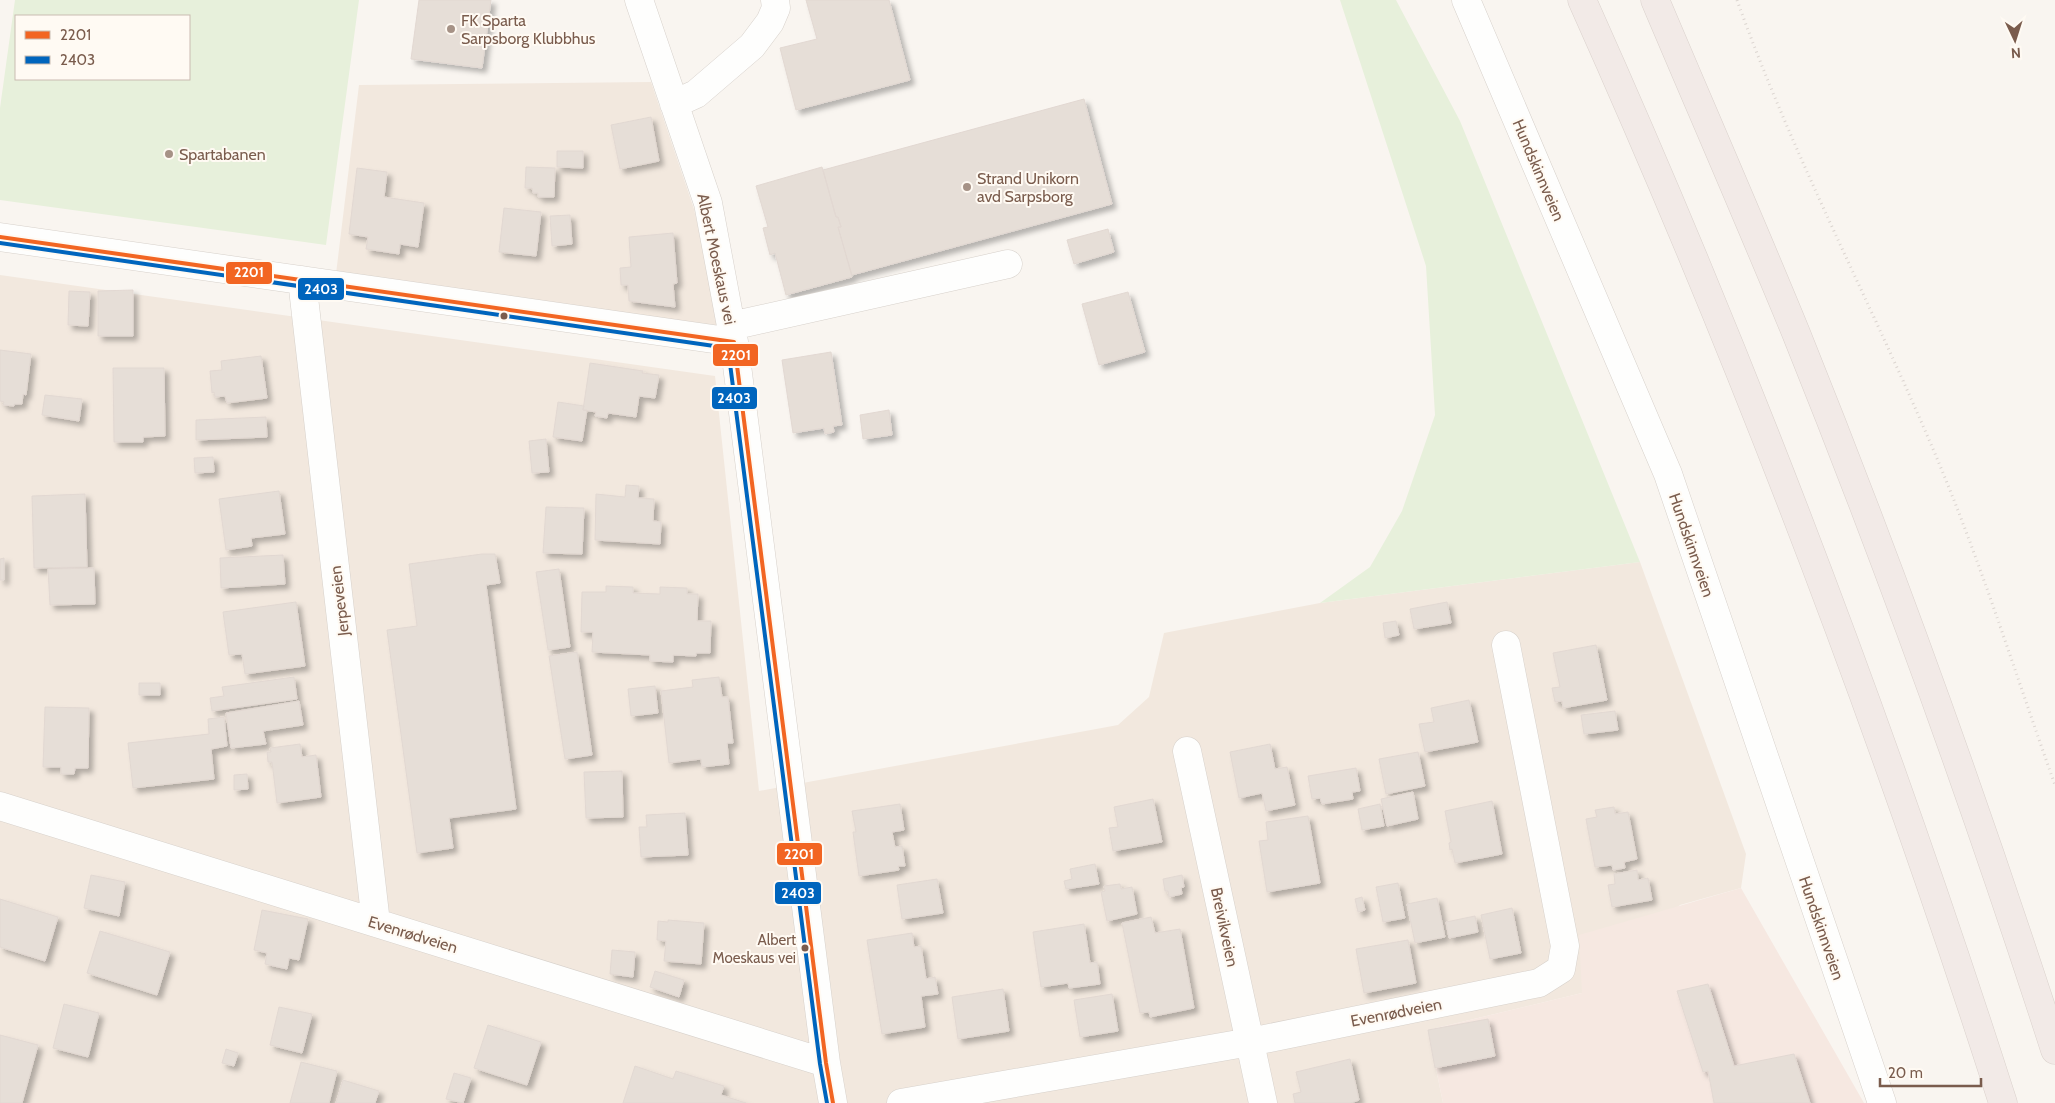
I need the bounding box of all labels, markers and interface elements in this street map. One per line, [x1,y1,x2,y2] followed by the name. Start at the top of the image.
[461,11,596,48] place label: FK Sparta Sarpsborg Klubbhus
[15,15,190,80] legend
[1990,15,2040,65] north arrow
[445,23,457,35] marker: FK Sparta Sarpsborg Klubbhus
[60,26,91,44] text: 2201
[2010,44,2021,62] text: N
[60,51,95,69] text: 2403
[1509,116,1569,224] street label: Hundskinnveien
[179,145,266,164] place label: Spartabanen
[163,148,175,160] marker: Spartabanen
[977,169,1079,206] place label: Strand Unikorn avd Sarpsborg
[961,181,973,193] marker: Strand Unikorn avd Sarpsborg
[693,192,740,326] street label: Albert Moeskaus vei
[225,261,273,285] line badge: 2201
[234,263,264,281] text: 2201
[297,277,345,301] line badge: 2403
[304,280,338,298] text: 2403
[499,311,509,321] unlabelled marker
[712,343,759,367] line badge: 2201
[721,346,751,364] text: 2201
[711,386,758,410] line badge: 2403
[717,389,751,407] text: 2403
[1665,491,1718,600] street label: Hundskinnveien
[326,565,353,638] street label: Jerpeveien
[776,842,823,866] line badge: 2201
[784,845,814,863] text: 2201
[1795,874,1848,983] street label: Hundskinnveien
[774,881,822,905] line badge: 2403
[781,884,815,902] text: 2403
[1207,886,1242,969] street label: Breivikveien
[366,912,460,957] street label: Evenrødveien
[712,931,796,967] place label: Albert Moeskaus vei
[800,943,810,953] marker: Albert Moeskaus vei
[1349,994,1443,1031] street label: Evenrødveien
[1880,1056,1981,1088] scale bar
[1888,1064,1923,1082] text: 20 m

